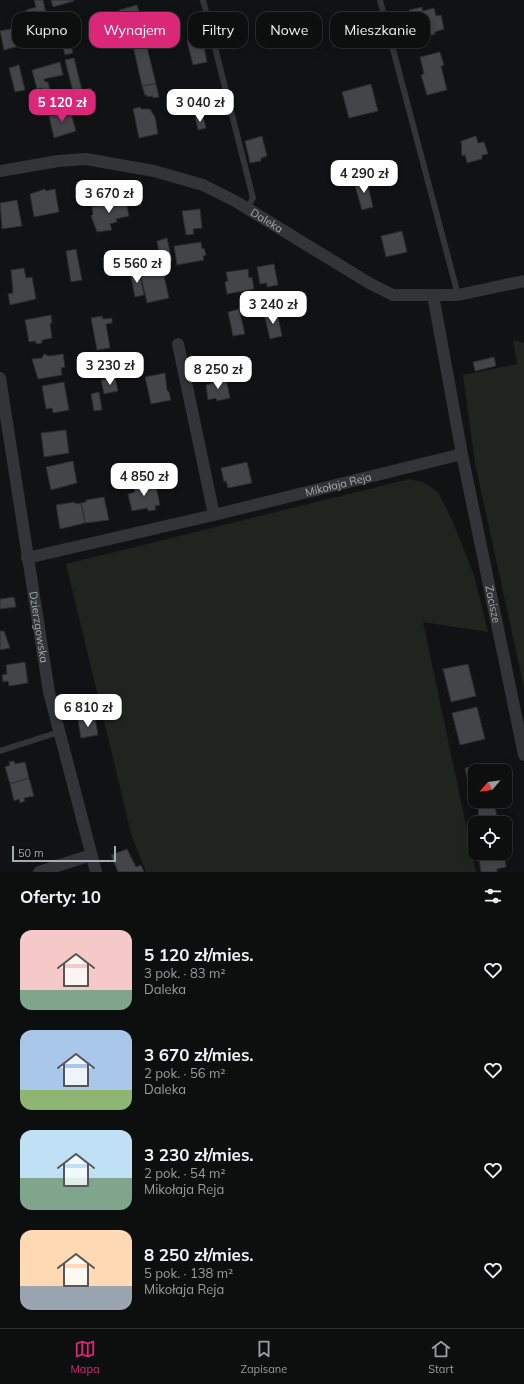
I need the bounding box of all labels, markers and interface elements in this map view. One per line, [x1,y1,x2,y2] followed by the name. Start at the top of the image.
[12,12,81,48] chip: Kupno
[89,12,180,48] chip: Wynajem
[188,12,248,48] chip: Filtry
[256,12,322,48] chip: Nowe
[330,12,430,48] chip: Mieszkanie
[21,89,103,123] pin: 5 120 zł
[159,89,241,123] pin: 3 040 zł
[38,94,86,110] text: 5 120 zł
[176,94,224,110] text: 3 040 zł
[323,160,405,194] pin: 4 290 zł
[340,165,388,181] text: 4 290 zł
[68,180,150,214] pin: 3 670 zł
[85,185,133,201] text: 3 670 zł
[248,205,286,236] street label: Daleka
[96,250,178,284] pin: 5 560 zł
[113,255,161,271] text: 5 560 zł
[232,291,314,325] pin: 3 240 zł
[249,296,297,312] text: 3 240 zł
[69,352,151,386] pin: 3 230 zł
[177,356,259,390] pin: 8 250 zł
[86,357,134,373] text: 3 230 zł
[194,361,242,377] text: 8 250 zł
[103,463,185,497] pin: 4 850 zł
[120,468,168,484] text: 4 850 zł
[304,470,373,499] street label: Mikołaja Reja
[482,584,504,624] street label: Zacisze
[26,590,51,664] street label: Dzierzgowska
[47,694,129,728] pin: 6 810 zł
[64,699,112,715] text: 6 810 zł
[468,764,512,808] north arrow
[468,764,512,860] map controls
[468,816,512,860] button: locate
[12,844,116,863] scale bar
[18,846,44,860] text: 50 m
[482,885,504,907] icon: filters
[20,886,101,907] text: Oferty: 10
[144,944,254,965] text: 5 120 zł/mies.
[52,946,100,994] icon: home
[482,959,504,981] icon: heart
[144,965,225,981] text: 3 pok. · 83 m²
[144,981,186,997] text: Daleka
[144,1044,254,1065] text: 3 670 zł/mies.
[52,1046,100,1094] icon: home
[482,1059,504,1081] icon: heart
[144,1065,225,1081] text: 2 pok. · 56 m²
[144,1081,186,1097] text: Daleka
[144,1144,254,1165] text: 3 230 zł/mies.
[52,1146,100,1194] icon: home
[482,1159,504,1181] icon: heart
[144,1165,225,1181] text: 2 pok. · 54 m²
[144,1181,224,1197] text: Mikołaja Reja
[144,1244,254,1265] text: 8 250 zł/mies.
[52,1246,100,1294] icon: home
[482,1259,504,1281] icon: heart
[144,1265,233,1281] text: 5 pok. · 138 m²
[144,1281,224,1297] text: Mikołaja Reja
[70,1338,100,1376] tab: Mapa
[241,1338,287,1376] tab: Zapisane
[428,1338,454,1376] tab: Start

